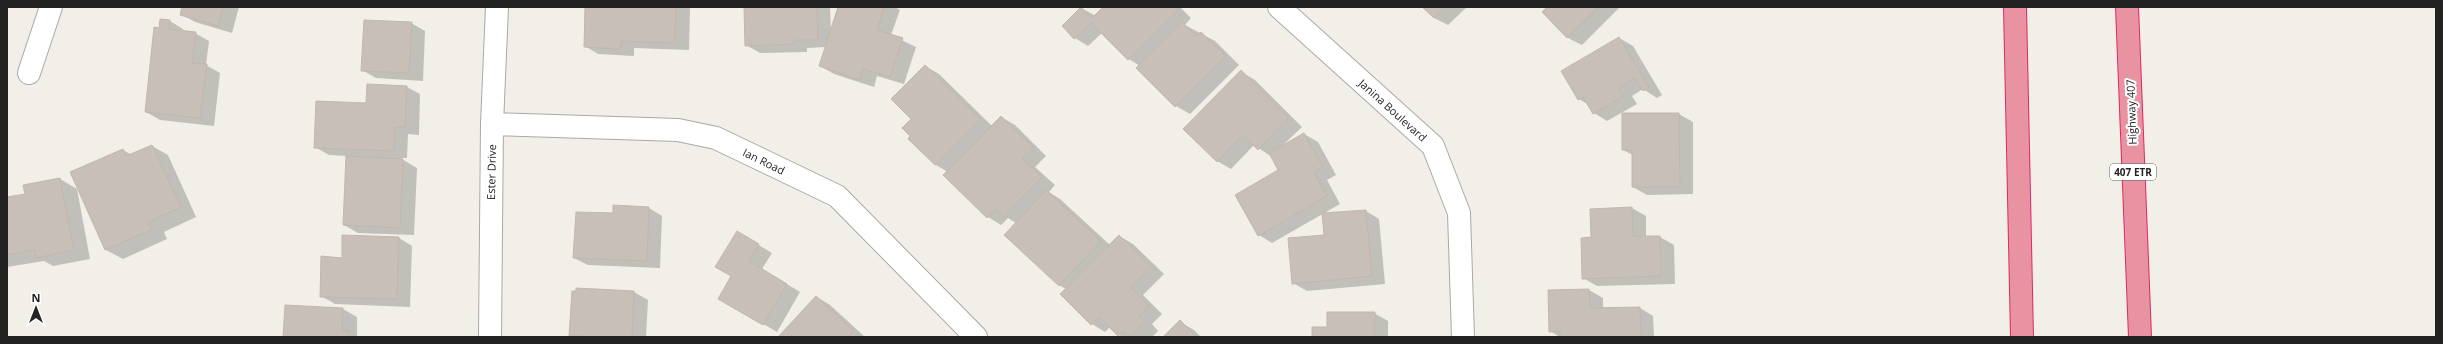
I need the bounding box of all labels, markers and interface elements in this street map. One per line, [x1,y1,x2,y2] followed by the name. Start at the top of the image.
[1355,75,1430,145] street label: Janina Boulevard
[2122,79,2140,145] street label: Highway 407
[483,144,499,200] street label: Ester Drive
[740,144,788,178] street label: Ian Road
[2110,164,2156,180] road number: 407 ETR
[16,288,56,328] north arrow
[32,290,40,305] text: N

